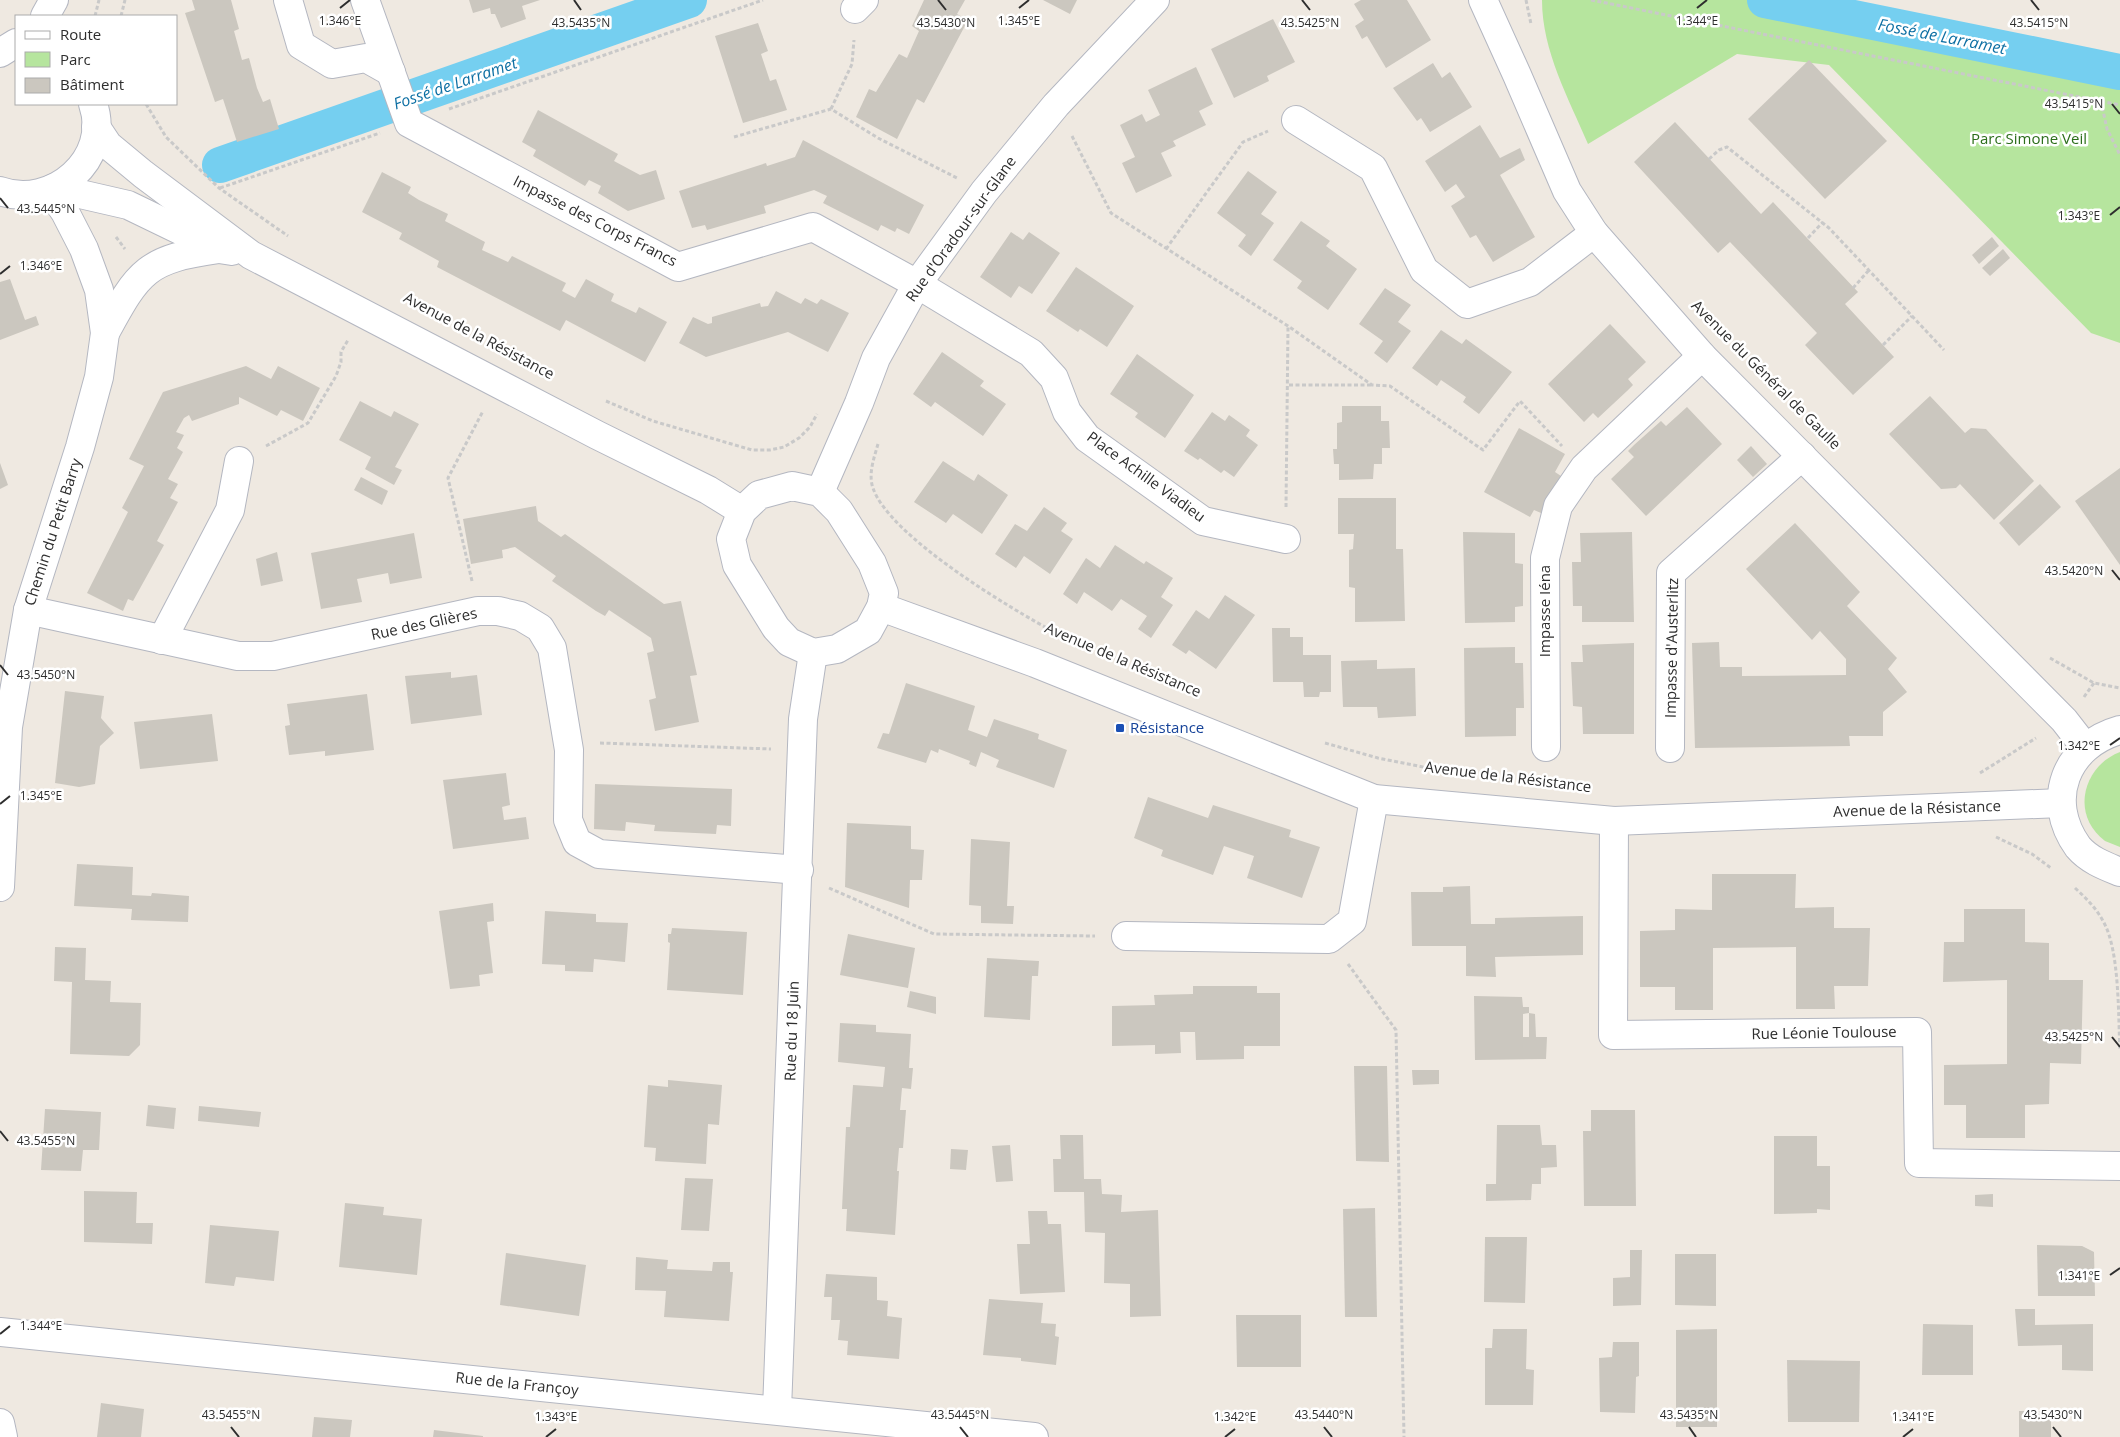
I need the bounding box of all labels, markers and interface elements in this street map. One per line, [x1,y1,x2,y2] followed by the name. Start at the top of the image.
[319,12,361,29] text: 1.346°E
[998,12,1040,29] text: 1.345°E
[1676,12,1718,29] text: 1.344°E
[1876,13,2008,59] water label: Fossé de Larramet
[552,14,610,31] text: 43.5435°N
[917,14,975,31] text: 43.5430°N
[1281,14,1339,31] text: 43.5425°N
[2010,14,2068,31] text: 43.5415°N
[15,15,178,105] legend
[60,24,101,44] text: Route
[60,49,91,69] text: Parc
[390,51,521,114] water label: Fossé de Larramet
[60,74,124,94] text: Bâtiment
[2045,95,2103,112] text: 43.5415°N
[1971,128,2087,148] park label: Parc Simone Veil
[900,151,1020,305] street label: Rue d'Oradour-sur-Glane
[510,170,681,270] street label: Impasse des Corps Francs
[17,200,75,217] text: 43.5445°N
[2058,207,2100,224] text: 1.343°E
[20,257,62,274] text: 1.346°E
[401,287,558,383] street label: Avenue de la Résistance
[1688,295,1846,453] street label: Avenue du Général de Gaulle
[1083,426,1210,526] street label: Place Achille Viadieu
[19,455,85,608] street label: Chemin du Petit Barry
[2045,562,2103,579] text: 43.5420°N
[1534,565,1554,657] street label: Impasse Iéna
[1660,578,1682,718] street label: Impasse d'Austerlitz
[369,602,479,644] street label: Rue des Glières
[1042,617,1205,701] street label: Avenue de la Résistance
[17,666,75,683] text: 43.5450°N
[1130,717,1204,737] place label: Résistance
[1114,722,1126,734] marker: Résistance
[2058,737,2100,754] text: 1.342°E
[1424,756,1593,796] street label: Avenue de la Résistance
[20,787,62,804] text: 1.345°E
[1833,795,2001,821] street label: Avenue de la Résistance
[779,980,803,1081] street label: Rue du 18 Juin
[1751,1021,1897,1043] street label: Rue Léonie Toulouse
[2045,1028,2103,1045] text: 43.5425°N
[17,1132,75,1149] text: 43.5455°N
[2058,1267,2100,1284] text: 1.341°E
[20,1317,62,1334] text: 1.344°E
[455,1367,580,1399] street label: Rue de la Françoy
[202,1406,260,1423] text: 43.5455°N
[931,1406,989,1423] text: 43.5445°N
[1295,1406,1353,1423] text: 43.5440°N
[1660,1406,1718,1423] text: 43.5435°N
[2024,1406,2082,1423] text: 43.5430°N
[535,1408,577,1425] text: 1.343°E
[1214,1408,1256,1425] text: 1.342°E
[1892,1408,1934,1425] text: 1.341°E

